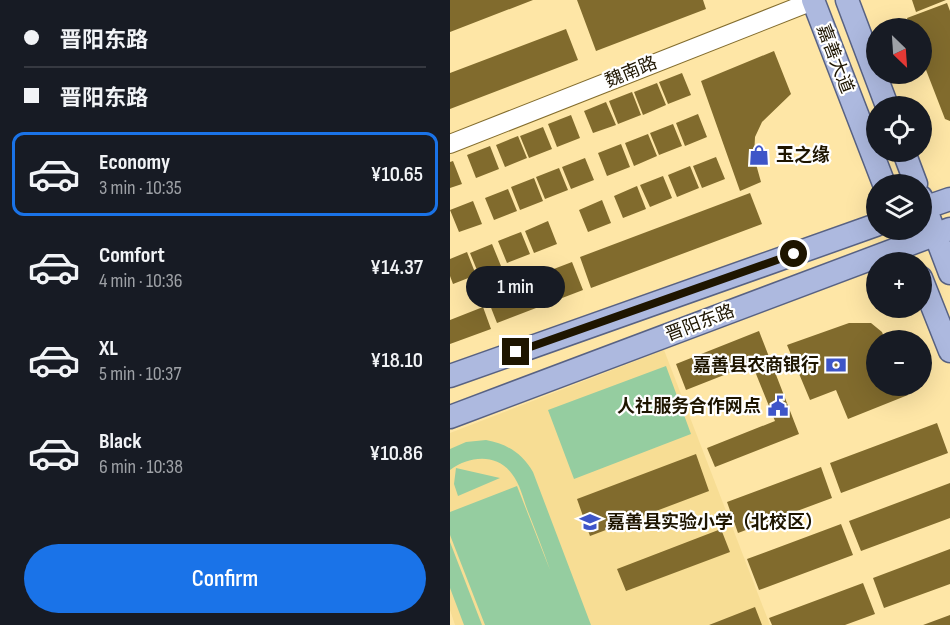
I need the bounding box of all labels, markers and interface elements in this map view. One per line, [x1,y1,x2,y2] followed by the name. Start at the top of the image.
[866,18,932,84] north arrow
[866,18,932,396] map controls
[812,22,858,96] street label: 嘉善大道
[60,27,148,54] text: 晋阳东路
[602,52,660,92] street label: 魏南路
[60,85,148,112] text: 晋阳东路
[866,96,932,162] button: locate
[747,143,771,167] shop icon: 玉之缘
[776,144,830,166] place label: 玉之缘
[27,147,81,201] icon: car
[99,149,170,176] text: Economy
[370,161,423,188] text: ¥10.65
[866,174,932,240] button: layers
[99,176,182,200] text: 3 min · 10:35
[27,240,81,294] icon: car
[780,240,807,267] route start
[99,242,165,269] text: Comfort
[866,252,932,318] button: +
[370,254,423,281] text: ¥14.37
[466,265,566,307] callout: 1 min
[99,269,183,293] text: 4 min · 10:36
[497,275,534,299] text: 1 min
[663,300,737,346] street label: 晋阳东路
[866,330,932,396] button: −
[27,333,81,387] icon: car
[99,335,118,362] text: XL
[502,338,529,365] route end
[370,347,423,374] text: ¥18.10
[824,353,848,377] bank icon: 嘉善县农商银行
[693,354,819,376] place label: 嘉善县农商银行
[99,362,182,386] text: 5 min · 10:37
[766,394,790,418] public building icon: 人社服务合作网点
[617,396,761,417] place label: 人社服务合作网点
[27,426,81,480] icon: car
[99,428,141,455] text: Black
[369,440,423,467] text: ¥10.86
[99,455,183,479] text: 6 min · 10:38
[578,510,602,534] school or university icon: 嘉善县实验小学（北校区）
[607,512,823,533] place label: 嘉善县实验小学（北校区）
[24,544,426,613] button: Confirm

